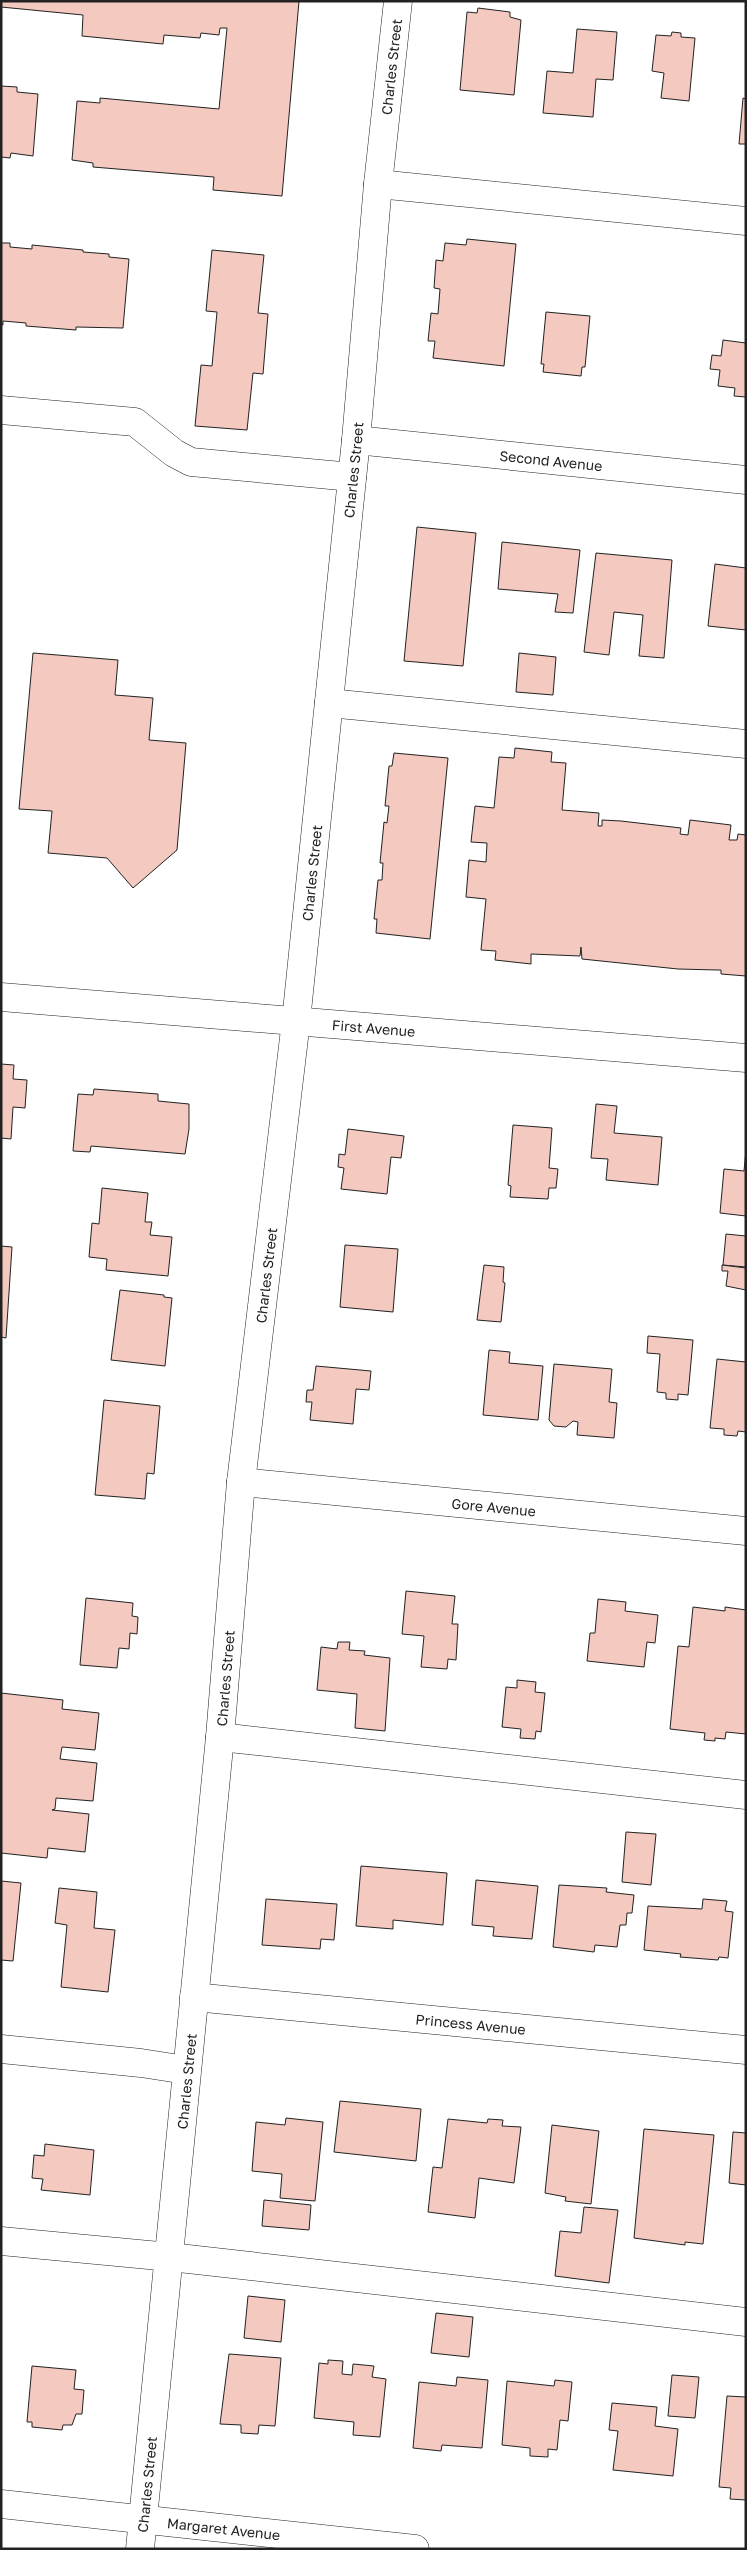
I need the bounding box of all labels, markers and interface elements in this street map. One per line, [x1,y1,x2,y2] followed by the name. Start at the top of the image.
[377,18,404,116] street label: Charles Street
[339,421,366,519] street label: Charles Street
[499,446,603,474] street label: Second Avenue
[298,824,325,922] street label: Charles Street
[331,1016,416,1039] street label: First Avenue
[252,1226,280,1324] street label: Charles Street
[451,1494,537,1519] street label: Gore Avenue
[212,1629,237,1727] street label: Charles Street
[415,2010,527,2037] street label: Princess Avenue
[173,2032,199,2130] street label: Charles Street
[133,2436,160,2533] street label: Charles Street
[166,2514,281,2543] street label: Margaret Avenue

